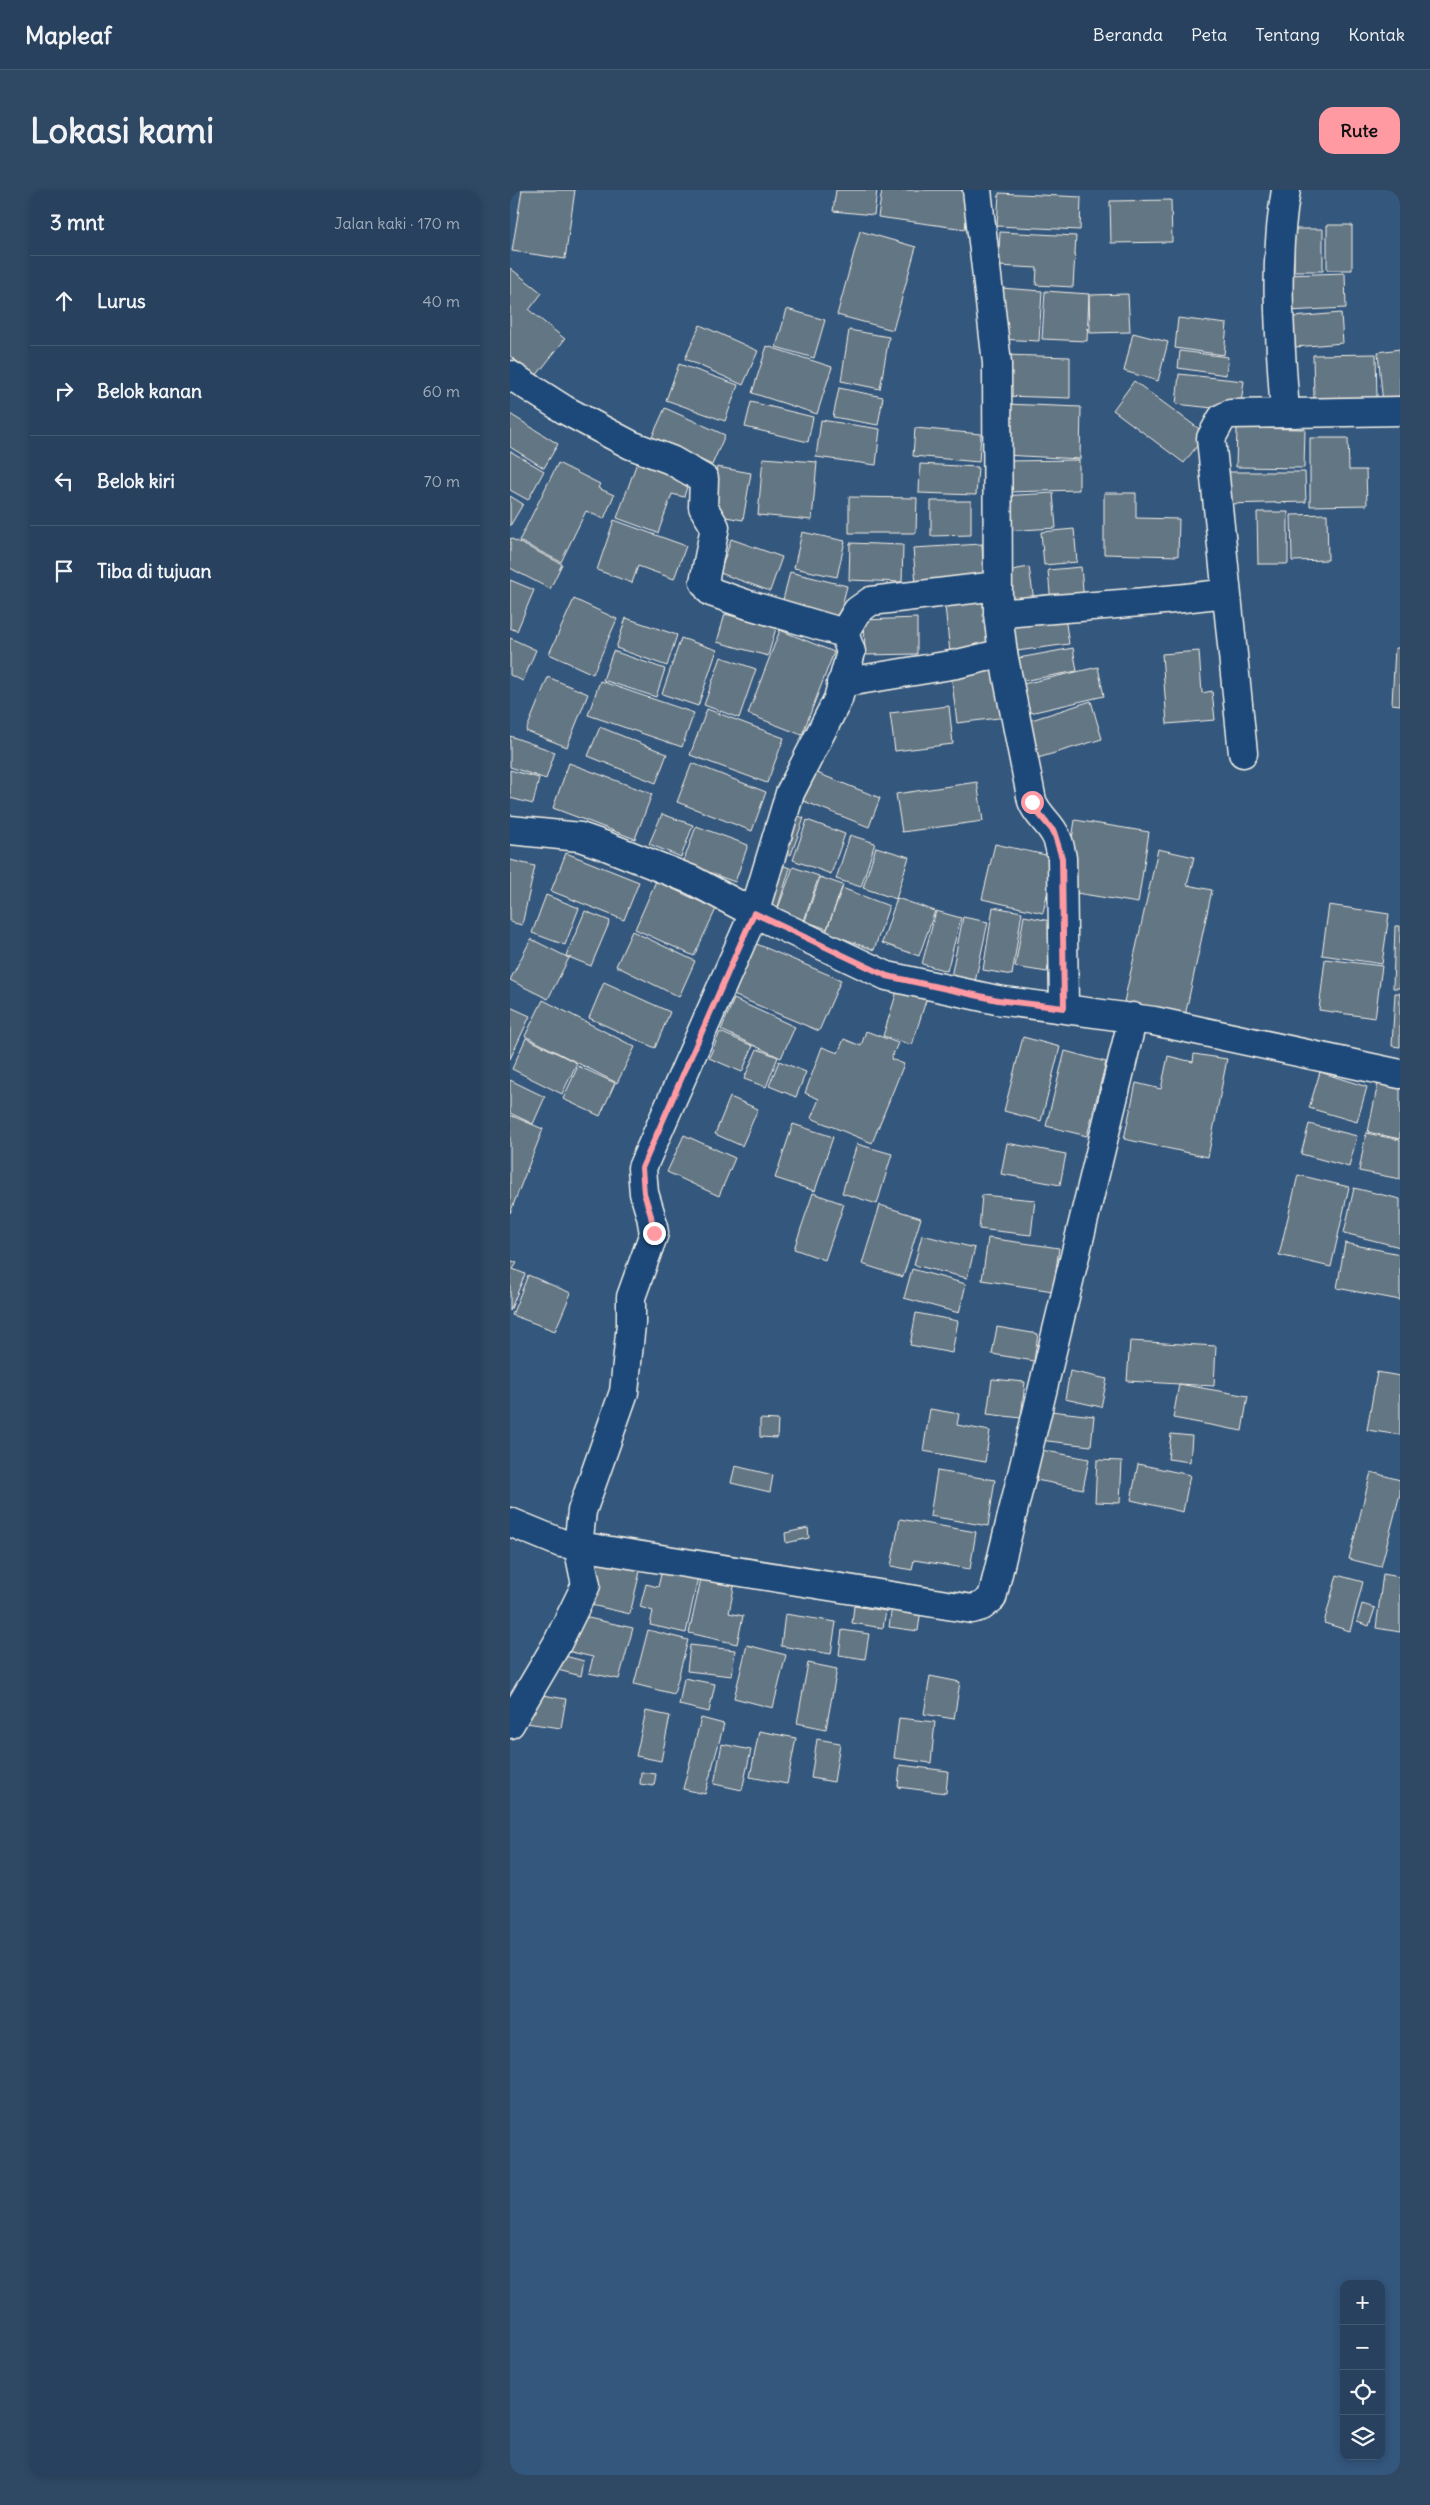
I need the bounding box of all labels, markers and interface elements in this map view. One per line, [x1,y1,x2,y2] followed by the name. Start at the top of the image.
[25,20,112,50] text: Mapleaf
[1093,23,1163,46] text: Beranda
[1191,23,1227,46] text: Peta
[1255,23,1320,46] text: Tentang
[1348,23,1405,46] text: Kontak
[1319,107,1400,154] button: Rute
[30,108,214,152] text: Lokasi kami
[50,209,104,236] text: 3 mnt
[334,213,460,233] text: Jalan kaki · 170 m
[50,287,78,315] icon: ahead
[97,289,146,313] text: Lurus
[422,291,460,311] text: 40 m
[50,377,78,405] icon: right
[97,379,202,403] text: Belok kanan
[422,381,460,401] text: 60 m
[50,467,78,495] icon: left
[97,469,175,493] text: Belok kiri
[424,471,460,491] text: 70 m
[50,557,78,585] icon: arrive
[97,559,212,583] text: Tiba di tujuan
[1021,791,1044,814] route start
[643,1222,666,1245] route end
[1340,2280,1385,2460] map controls
[1340,2280,1385,2325] button: +
[1340,2325,1385,2370] button: −
[1340,2370,1385,2415] button: locate
[1340,2415,1385,2460] button: layers

